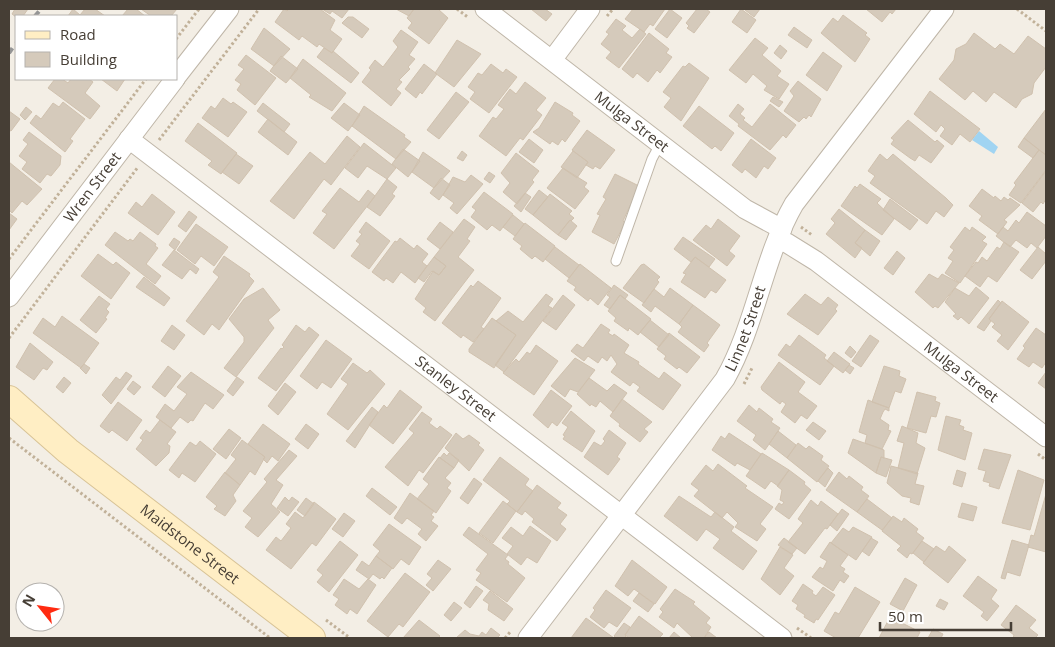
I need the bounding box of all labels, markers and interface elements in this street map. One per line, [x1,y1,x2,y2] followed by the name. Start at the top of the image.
[15,15,178,80] legend
[60,24,96,44] text: Road
[60,49,117,69] text: Building
[591,86,674,156] street label: Mulga Street
[59,147,125,226] street label: Wren Street
[720,283,770,374] street label: Linnet Street
[920,336,1003,406] street label: Mulga Street
[412,350,501,425] street label: Stanley Street
[137,499,244,588] street label: Maidstone Street
[15,582,65,632] north arrow
[17,591,39,610] text: N
[880,600,1011,632] scale bar
[888,606,923,626] text: 50 m

